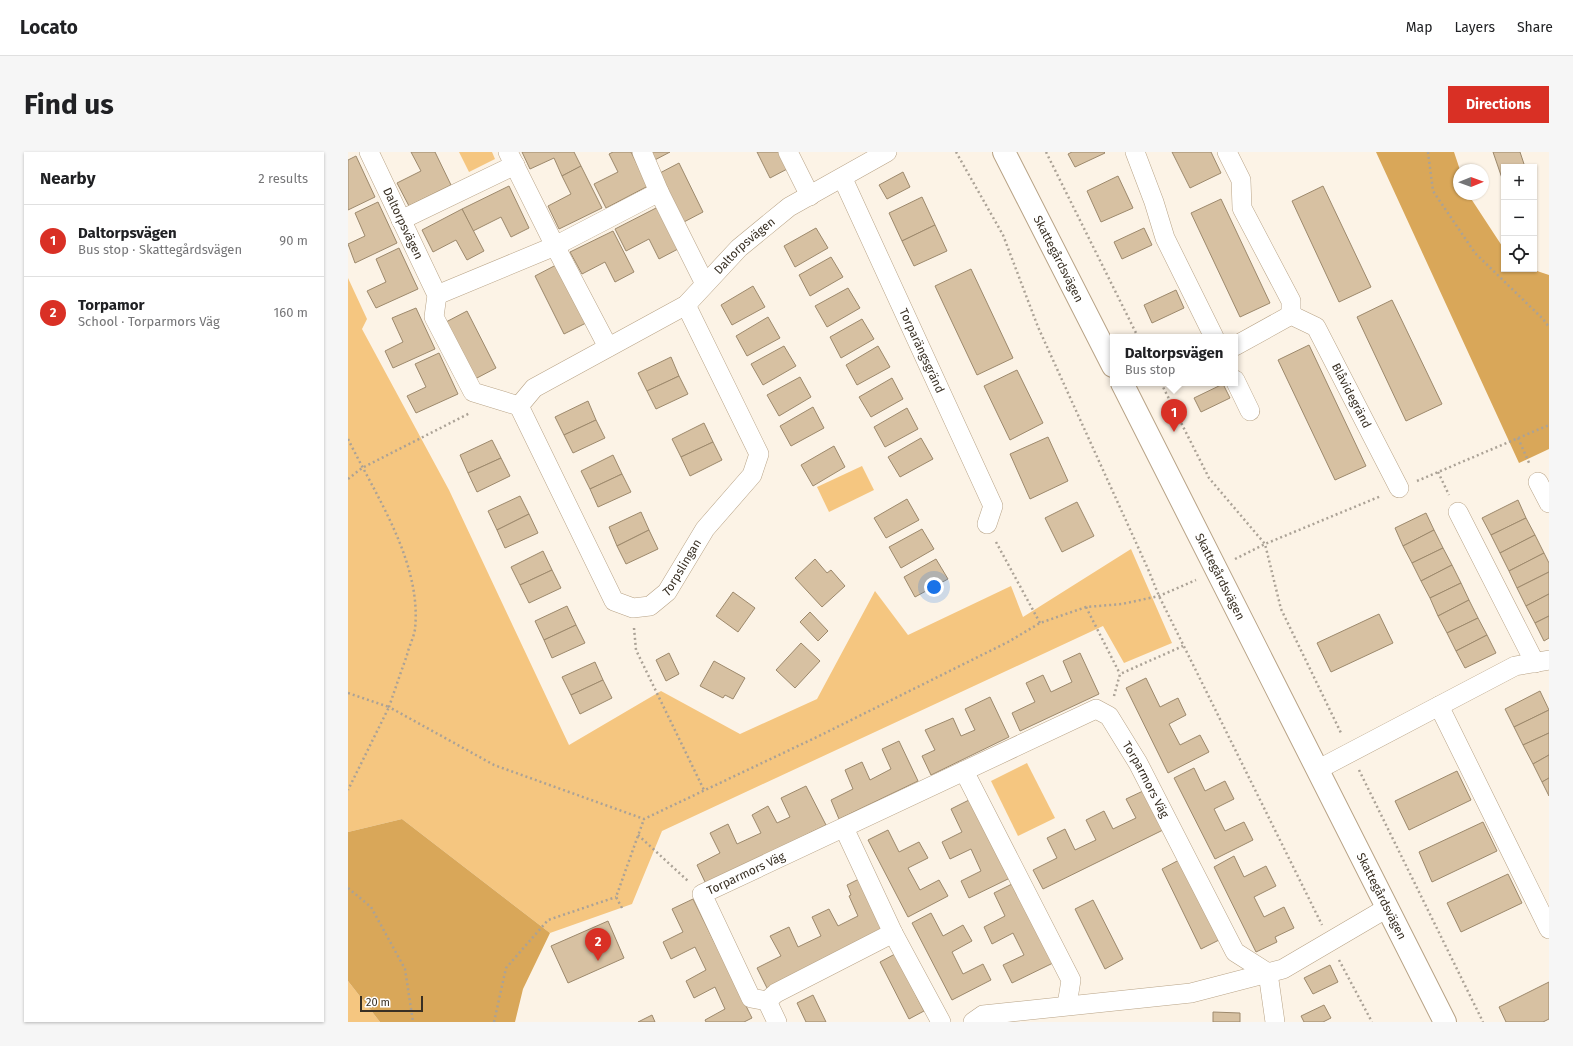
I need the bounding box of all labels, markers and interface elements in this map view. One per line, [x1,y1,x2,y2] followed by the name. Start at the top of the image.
[20,16,78,39] text: Locato
[1406,19,1432,36] text: Map
[1454,19,1495,36] text: Layers
[1517,19,1553,36] text: Share
[1448,86,1549,123] button: Directions
[24,88,114,121] text: Find us
[1453,164,1489,200] north arrow
[1501,164,1537,272] map controls
[1501,164,1537,200] button: +
[40,168,95,189] text: Nearby
[258,171,308,186] text: 2 results
[380,185,426,261] street label: Daltorpsvägen
[1501,200,1537,236] button: −
[1031,213,1086,305] street label: Skattegårdsvägen
[711,214,778,277] street label: Daltorpsvägen
[78,224,177,242] text: Daltorpsvägen
[50,233,56,248] text: 1
[279,233,308,248] text: 90 m
[1501,236,1537,272] button: locate
[78,242,242,257] text: Bus stop · Skattegårdsvägen
[78,296,145,314] text: Torpamor
[50,305,56,320] text: 2
[274,305,308,320] text: 160 m
[896,306,947,395] street label: Torparängsgränd
[78,314,220,329] text: School · Torparmors Väg
[1110,334,1238,386] popup
[1125,344,1223,362] text: Daltorpsvägen
[1329,361,1374,431] street label: Blåvidegränd
[1125,362,1176,377] text: Bus stop
[1161,399,1187,432] pin: 1
[1192,531,1248,622] street label: Skattegårdsvägen
[660,537,704,599] street label: Torpslingan
[924,577,944,597] your location
[1119,739,1172,821] street label: Torparmors Väg
[705,849,788,898] street label: Torparmors Väg
[1354,850,1409,942] street label: Skattegårdsvägen
[585,928,611,961] pin: 2
[360,994,423,1013] scale bar
[366,996,390,1009] text: 20 m

